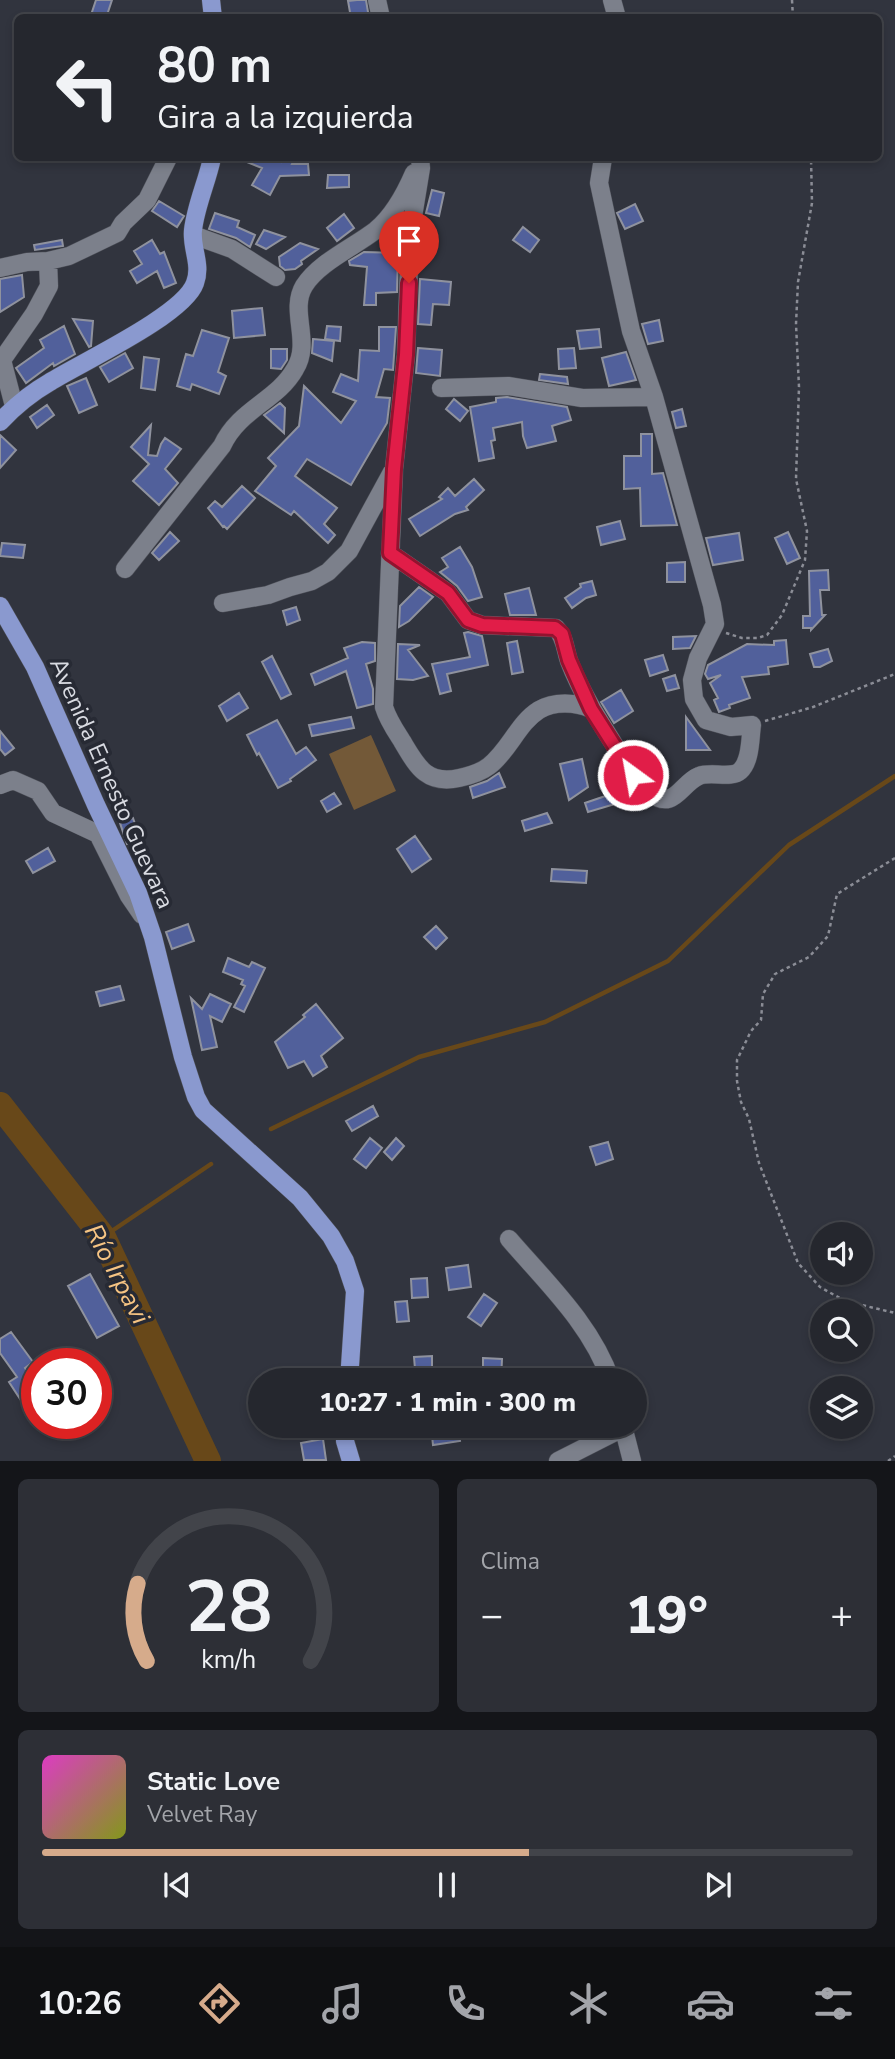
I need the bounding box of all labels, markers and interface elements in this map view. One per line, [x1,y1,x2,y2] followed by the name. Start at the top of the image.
[157,32,272,99] text: 80 m
[42,42,133,133] icon: left
[157,96,414,139] text: Gira a la izquierda
[379,211,439,283] pin
[390,222,428,260] icon: arrive
[42,652,182,914] street label: Avenida Ernesto Guevara
[596,738,670,812] position arrow
[76,1218,158,1331] water label: Río Irpavi
[810,1222,873,1439] map controls
[810,1222,873,1285] button: sound
[810,1299,873,1362] button: search
[21,1348,112,1439] speed limit sign: 30
[810,1376,873,1439] button: layers
[319,1385,576,1420] text: 10:27 · 1 min · 300 m
[481,1546,540,1577] text: Clima
[185,1558,272,1658] text: 28
[626,1580,708,1651] text: 19°
[481,1590,503,1641] text: −
[830,1590,853,1641] text: +
[201,1643,256,1677] text: km/h
[147,1764,280,1799] text: Static Love
[147,1799,257,1830] text: Velvet Ray
[158,1866,196,1904] icon: previous
[428,1866,466,1904] icon: pause
[699,1866,737,1904] icon: next
[195,1979,244,2028] icon: directions
[318,1979,367,2028] icon: music
[441,1979,490,2028] icon: phone
[564,1979,613,2028] icon: climate
[686,1979,735,2028] icon: car
[809,1979,858,2028] icon: filters
[37,1982,122,2025] text: 10:26

